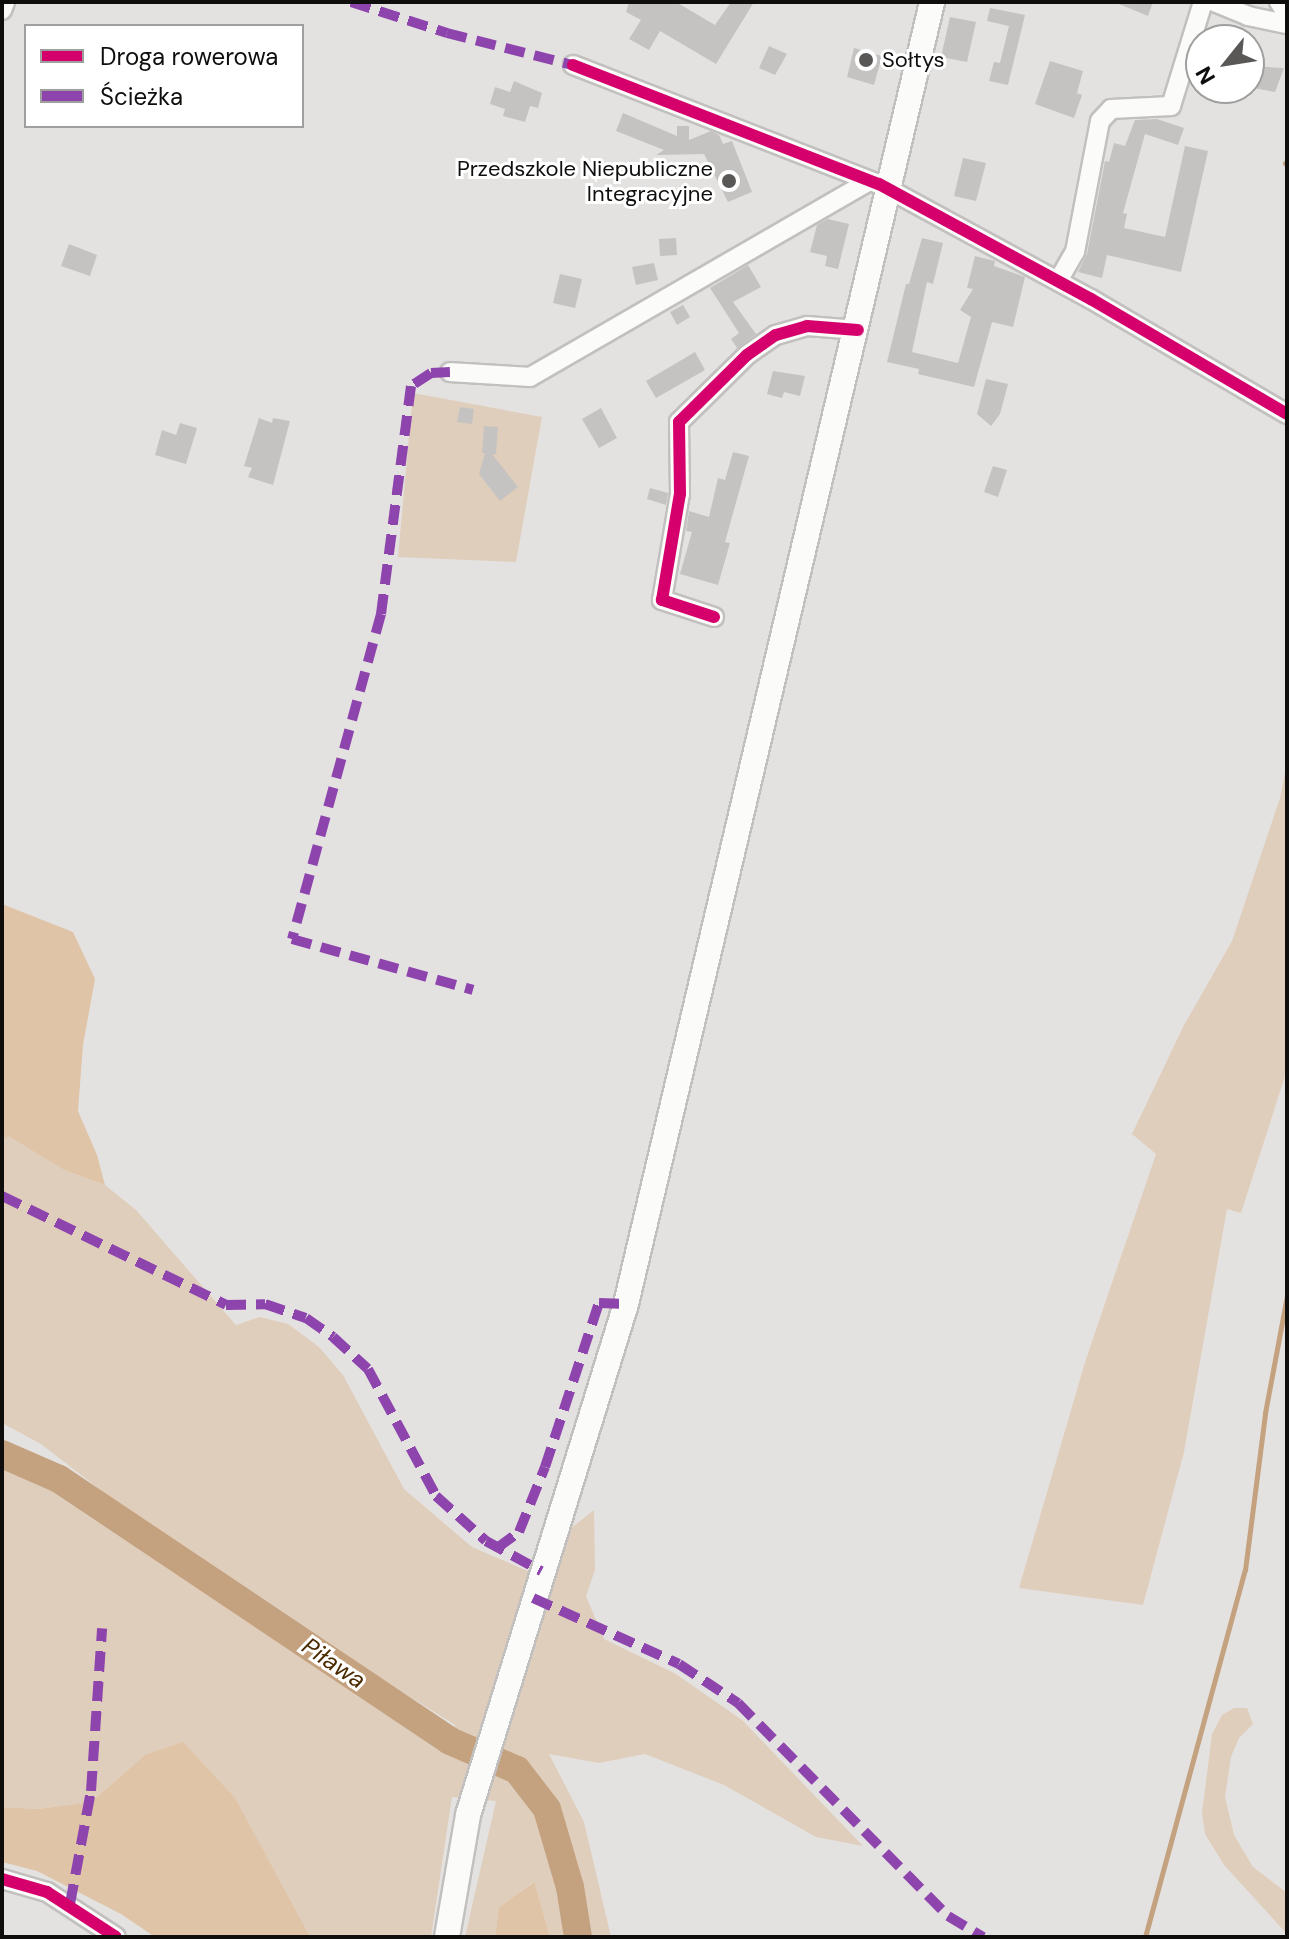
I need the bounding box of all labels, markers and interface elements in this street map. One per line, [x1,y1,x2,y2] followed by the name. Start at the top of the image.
[24,24,304,128] legend
[1185,24,1265,104] north arrow
[100,41,278,72] text: Droga rowerowa
[882,47,945,73] place label: Sołtys
[857,51,875,69] marker: Sołtys
[1189,61,1222,89] text: N
[100,81,183,112] text: Ścieżka
[457,155,713,206] place label: Przedszkole Niepubliczne Integracyjne
[720,172,738,190] marker: Przedszkole Niepubliczne Integracyjne
[297,1631,371,1695] water label: Piława

